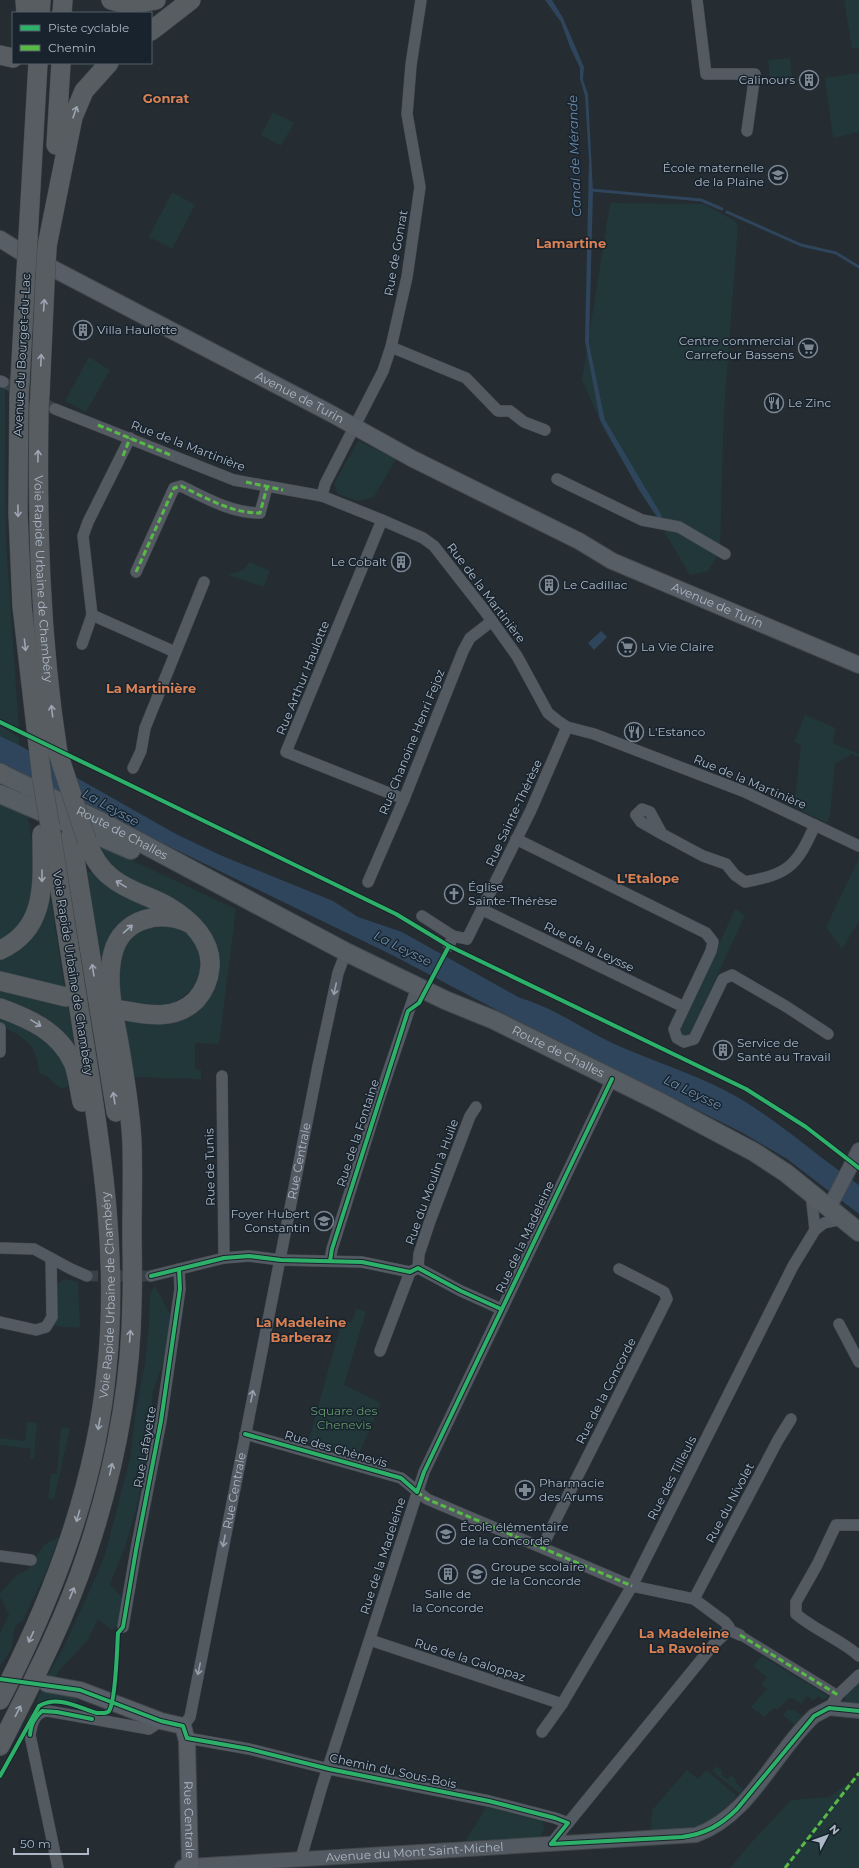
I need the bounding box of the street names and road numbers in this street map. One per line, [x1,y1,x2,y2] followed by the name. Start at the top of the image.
[381,209,410,297] street label: Rue de Gonrat
[10,273,33,437] street label: Avenue du Bourget-du-Lac
[253,368,347,426] street label: Avenue de Turin
[129,417,247,474] street label: Rue de la Martinière
[31,475,57,684] street label: Voie Rapide Urbaine de Chambéry
[444,540,529,646] street label: Rue de la Martinière
[669,579,766,631] street label: Avenue de Turin
[273,618,332,737] street label: Rue Arthur Haulotte
[375,667,448,817] street label: Rue Chanoine Henri Fejoz
[691,751,809,812] street label: Rue de la Martinière
[482,757,545,869] street label: Rue Sainte-Thérèse
[74,803,171,863] street label: Route de Challes
[50,869,97,1077] street label: Voie Rapide Urbaine de Chambéry
[542,918,637,975] street label: Rue de la Leysse
[510,1022,607,1080] street label: Route de Challes
[333,1077,382,1189] street label: Rue de la Fontaine
[402,1117,461,1247] street label: Rue du Moulin à Huile
[284,1121,314,1200] street label: Rue Centrale
[201,1128,218,1206] street label: Rue de Tunis
[492,1178,557,1295] street label: Rue de la Madeleine
[95,1190,118,1399] street label: Voie Rapide Urbaine de Chambéry
[572,1335,639,1446] street label: Rue de la Concorde
[130,1405,159,1489] street label: Rue Lafayette
[283,1427,389,1470] street label: Rue des Chènevis
[644,1433,699,1522] street label: Rue des Tilleuls
[219,1451,249,1530] street label: Rue Centrale
[702,1460,757,1545] street label: Rue du Nivolet
[357,1495,409,1616] street label: Rue de la Madeleine
[413,1635,527,1685] street label: Rue de la Galoppaz
[328,1750,458,1791] street label: Chemin du Sous-Bois
[181,1781,198,1859] street label: Rue Centrale
[325,1839,504,1865] street label: Avenue du Mont Saint-Michel

